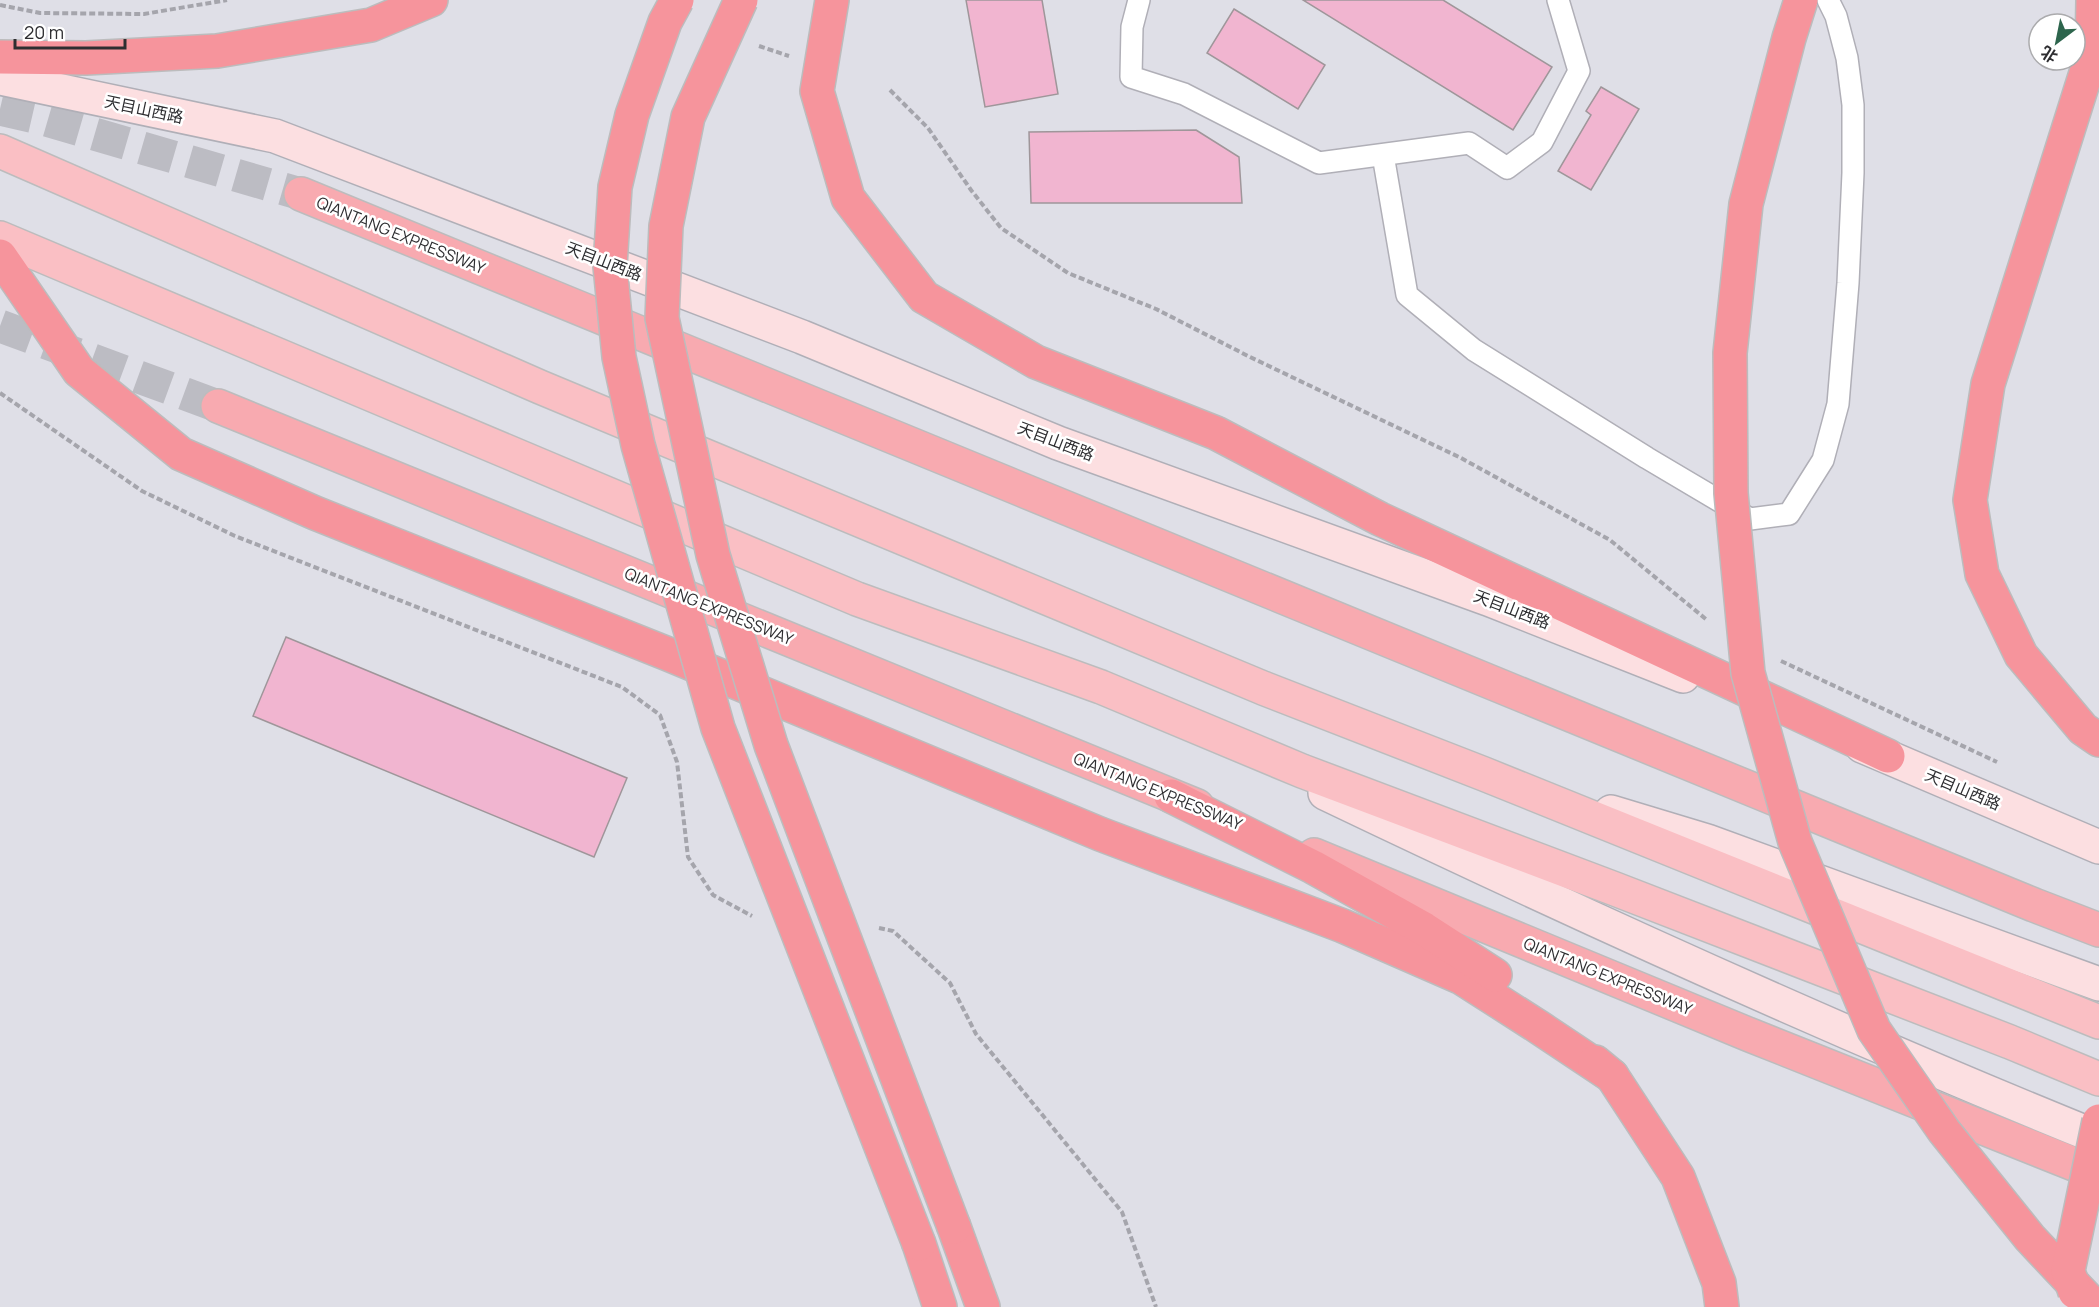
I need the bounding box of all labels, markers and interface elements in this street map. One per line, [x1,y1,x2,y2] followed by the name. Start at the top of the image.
[15,12,124,50] scale bar
[2027,12,2087,72] north arrow
[24,20,64,44] text: 20 m
[2036,41,2062,68] text: 北
[103,90,185,128] street label: 天目山西路
[313,191,489,279] street label: QIANTANG EXPRESSWAY
[563,236,645,286] street label: 天目山西路
[1015,416,1097,466] street label: 天目山西路
[621,562,797,650] street label: QIANTANG EXPRESSWAY
[1471,584,1553,634] street label: 天目山西路
[1070,747,1246,835] street label: QIANTANG EXPRESSWAY
[1922,763,2004,815] street label: 天目山西路
[1520,932,1696,1020] street label: QIANTANG EXPRESSWAY

